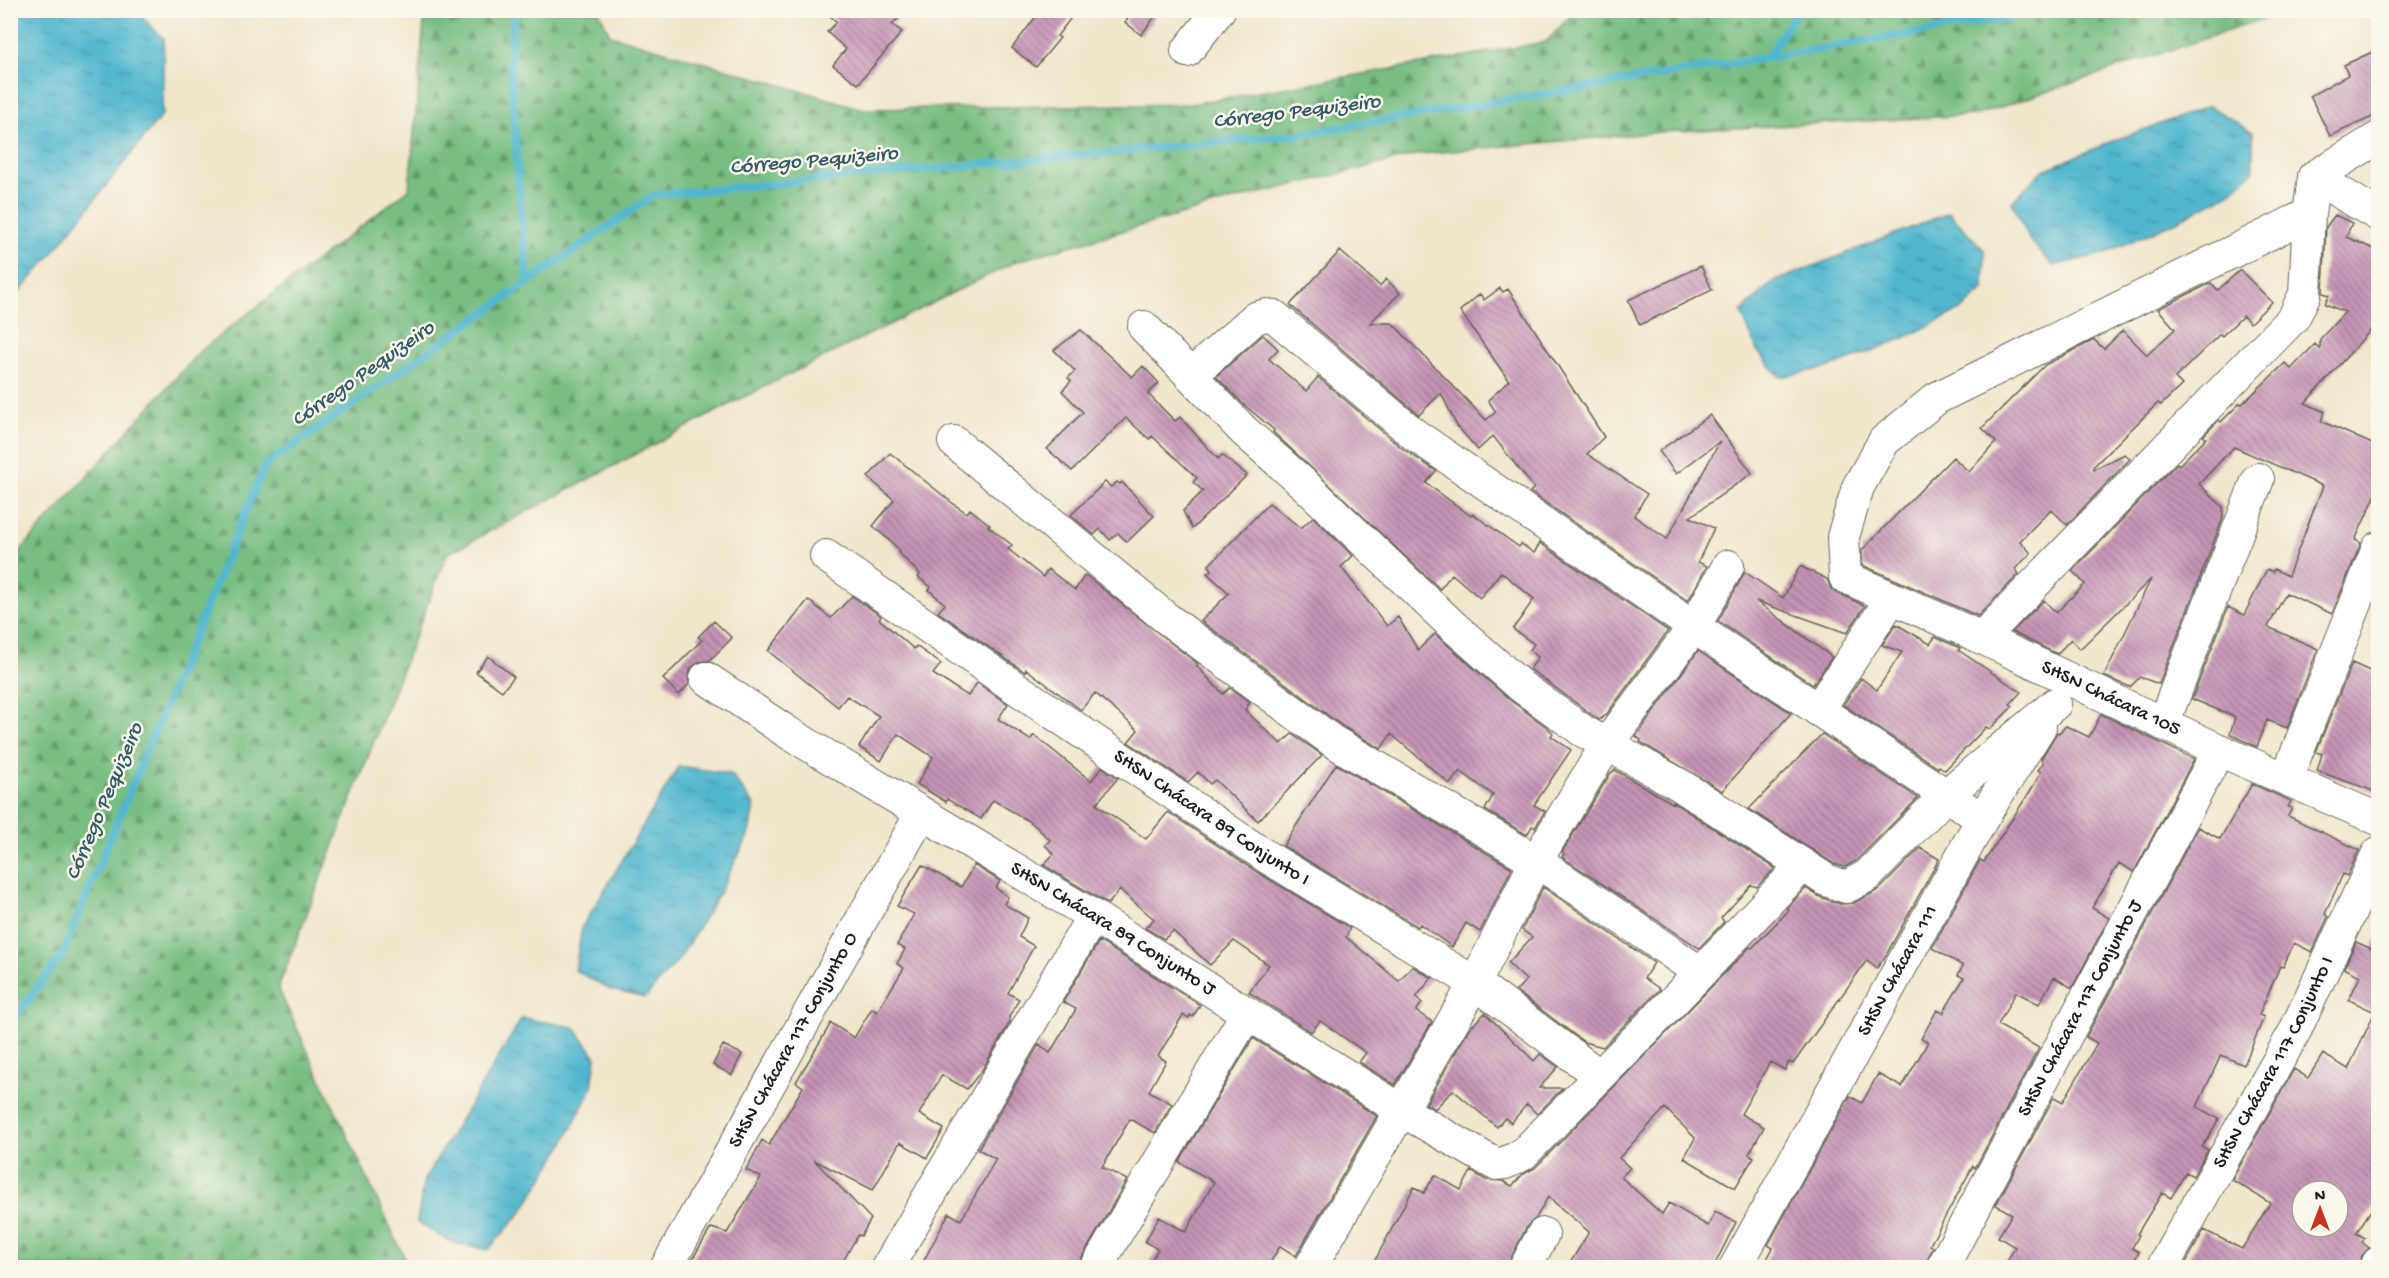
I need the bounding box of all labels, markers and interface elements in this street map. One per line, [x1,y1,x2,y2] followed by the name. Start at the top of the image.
[1212,90,1383,136] water label: Córrego Pequizeiro
[729,142,900,182] water label: Córrego Pequizeiro
[288,316,441,433] water label: Córrego Pequizeiro
[2037,656,2184,742] street label: SHSN Chácara 105
[62,719,151,884] water label: Córrego Pequizeiro
[1109,745,1314,891] street label: SHSN Chácara 89 Conjunto I
[1006,857,1220,1002] street label: SHSN Chácara 89 Conjunto J
[2013,895,2149,1121] street label: SHSN Chácara 117 Conjunto J
[1853,902,1944,1040] street label: SHSN Chácara 111
[724,929,863,1152] street label: SHSN Chácara 117 Conjunto O
[2209,953,2339,1173] street label: SHSN Chácara 117 Conjunto I
[2290,1179,2350,1239] north arrow
[2315,1188,2326,1207] text: N

